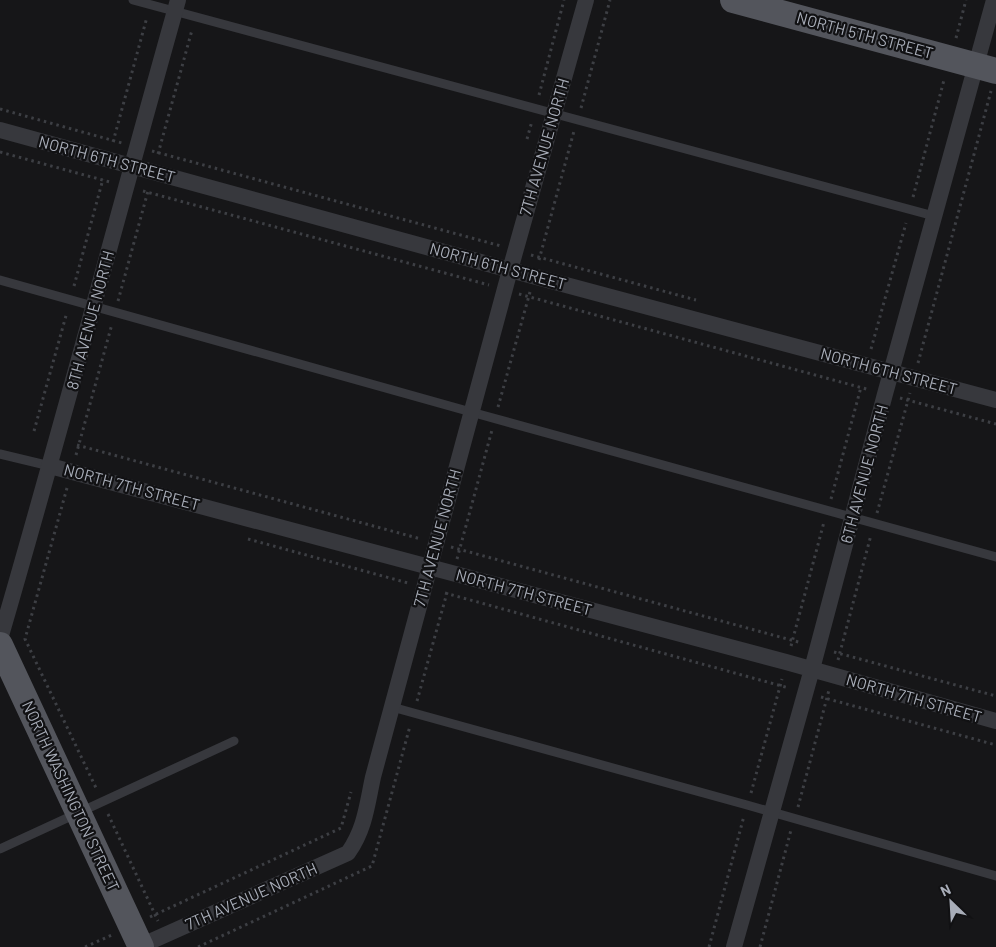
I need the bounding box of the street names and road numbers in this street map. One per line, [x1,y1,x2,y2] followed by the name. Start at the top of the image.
[795,7,936,62] street label: NORTH 5TH STREET
[515,76,572,218] street label: 7TH AVENUE NORTH
[37,131,178,186] street label: NORTH 6TH STREET
[428,238,569,293] street label: NORTH 6TH STREET
[62,248,117,391] street label: 8TH AVENUE NORTH
[819,343,960,398] street label: NORTH 6TH STREET
[836,402,891,545] street label: 6TH AVENUE NORTH
[62,459,202,514] street label: NORTH 7TH STREET
[409,467,464,609] street label: 7TH AVENUE NORTH
[454,564,594,619] street label: NORTH 7TH STREET
[844,669,984,726] street label: NORTH 7TH STREET
[19,697,124,894] street label: NORTH WASHINGTON STREET
[182,858,320,933] street label: 7TH AVENUE NORTH

